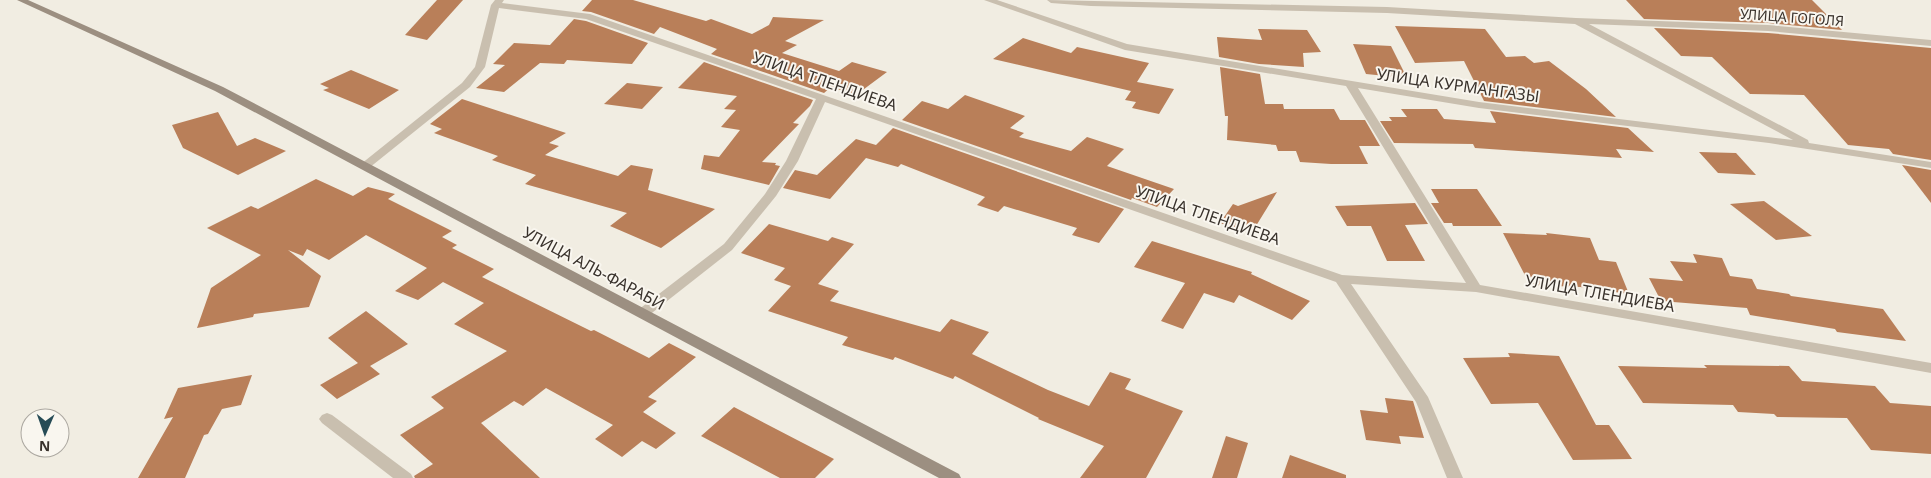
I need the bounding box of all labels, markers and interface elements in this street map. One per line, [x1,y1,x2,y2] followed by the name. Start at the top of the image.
[1739,4,1845,30] street label: УЛИЦА ГОГОЛЯ
[750,46,901,116] street label: УЛИЦА ТЛЕНДИЕВА
[1375,63,1541,107] street label: УЛИЦА КУРМАНГАЗЫ
[1133,180,1284,250] street label: УЛИЦА ТЛЕНДИЕВА
[519,221,669,315] street label: УЛИЦА АЛЬ-ФАРАБИ
[1523,269,1677,317] street label: УЛИЦА ТЛЕНДИЕВА
[20,408,70,458] north arrow
[39,437,51,456] text: N

